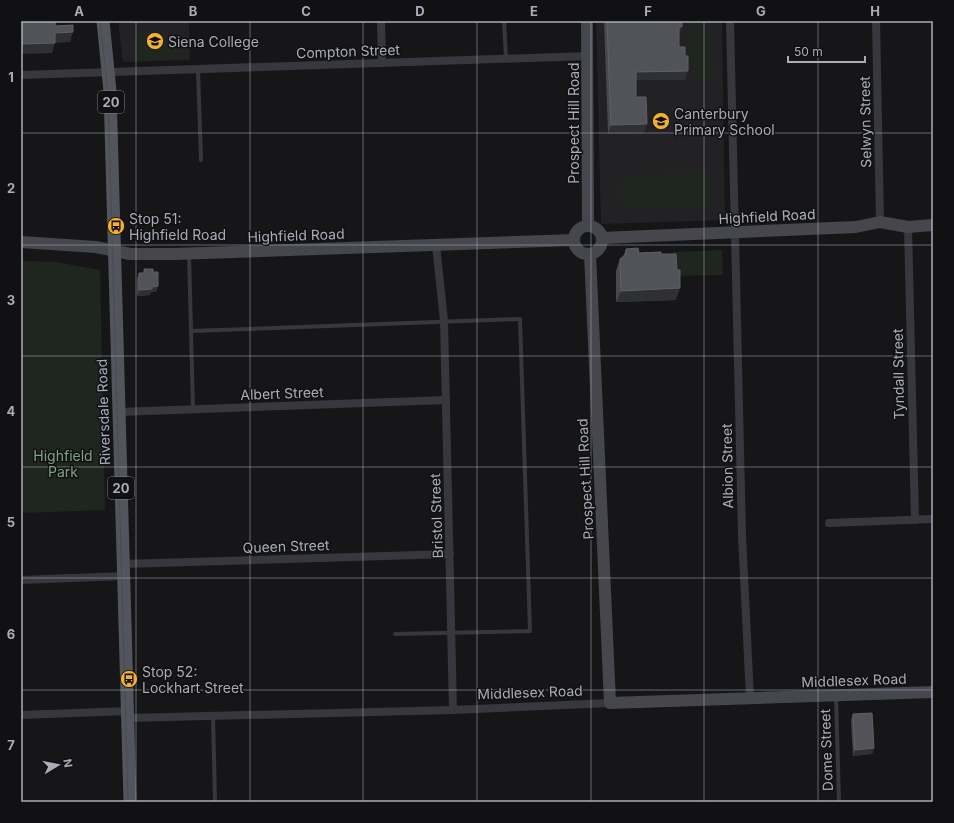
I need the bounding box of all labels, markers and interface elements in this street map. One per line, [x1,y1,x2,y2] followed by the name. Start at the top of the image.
[74,3,84,19] text: A
[189,3,198,19] text: B
[301,3,311,19] text: C
[415,3,425,19] text: D
[530,3,538,19] text: E
[644,3,652,19] text: F
[756,3,766,19] text: G
[870,3,880,19] text: H
[145,31,165,51] school or university icon: Siena College
[168,33,259,50] place label: Siena College
[788,38,865,64] scale bar
[296,41,401,61] street label: Compton Street
[794,44,823,59] text: 50 m
[565,62,582,184] street label: Prospect Hill Road
[8,69,14,85] text: 1
[856,76,874,168] street label: Selwyn Street
[98,91,124,113] road number: 20
[674,105,775,138] place label: Canterbury Primary School
[651,111,671,131] school or university icon: Canterbury Primary School
[7,180,15,196] text: 2
[718,205,816,227] street label: Highfield Road
[129,210,226,243] place label: Stop 51: Highfield Road
[106,216,126,236] bus stop icon: Stop 51: Highfield Road
[247,225,345,245] street label: Highfield Road
[7,292,15,308] text: 3
[889,328,907,420] street label: Tyndall Street
[93,358,113,466] street label: Riversdale Road
[240,383,324,403] street label: Albert Street
[7,403,16,419] text: 4
[573,418,597,540] street label: Prospect Hill Road
[718,423,736,509] street label: Albion Street
[33,447,93,480] park label: Highfield Park
[426,473,446,559] street label: Bristol Street
[108,477,134,499] road number: 20
[7,514,15,530] text: 5
[242,536,330,556] street label: Queen Street
[7,626,15,642] text: 6
[142,663,244,696] place label: Stop 52: Lockhart Street
[119,669,139,689] bus stop icon: Stop 52: Lockhart Street
[801,670,907,690] street label: Middlesex Road
[477,682,583,702] street label: Middlesex Road
[816,708,836,791] street label: Dome Street
[7,737,15,753] text: 7
[38,745,78,785] north arrow
[60,758,75,769] text: N

